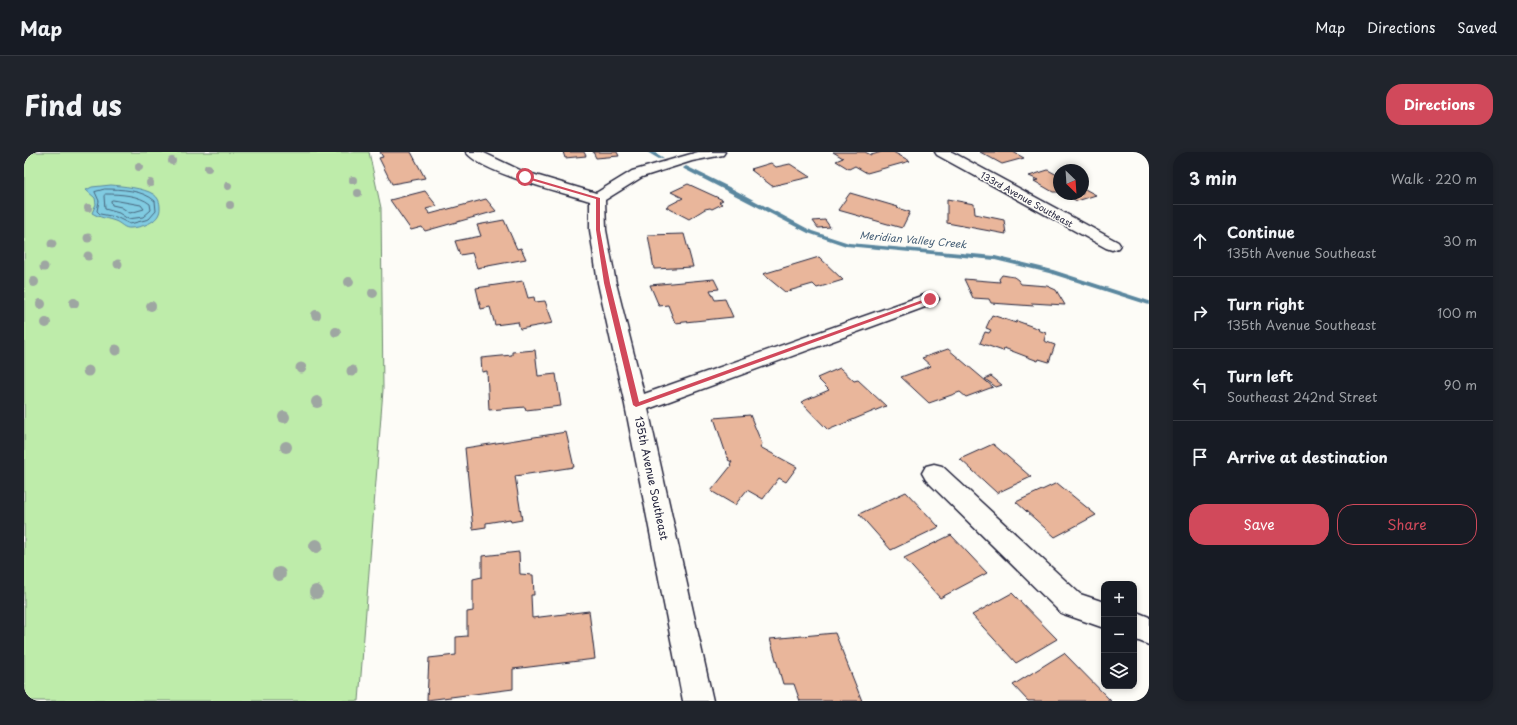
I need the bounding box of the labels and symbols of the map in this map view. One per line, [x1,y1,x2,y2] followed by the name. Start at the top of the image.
[1053,164,1089,200] north arrow
[516,168,534,186] route start
[978,168,1076,230] street label: 133rd Avenue Southeast
[859,227,968,251] water label: Meridian Valley Creek
[921,290,939,308] route end
[631,414,674,542] street label: 135th Avenue Southeast

